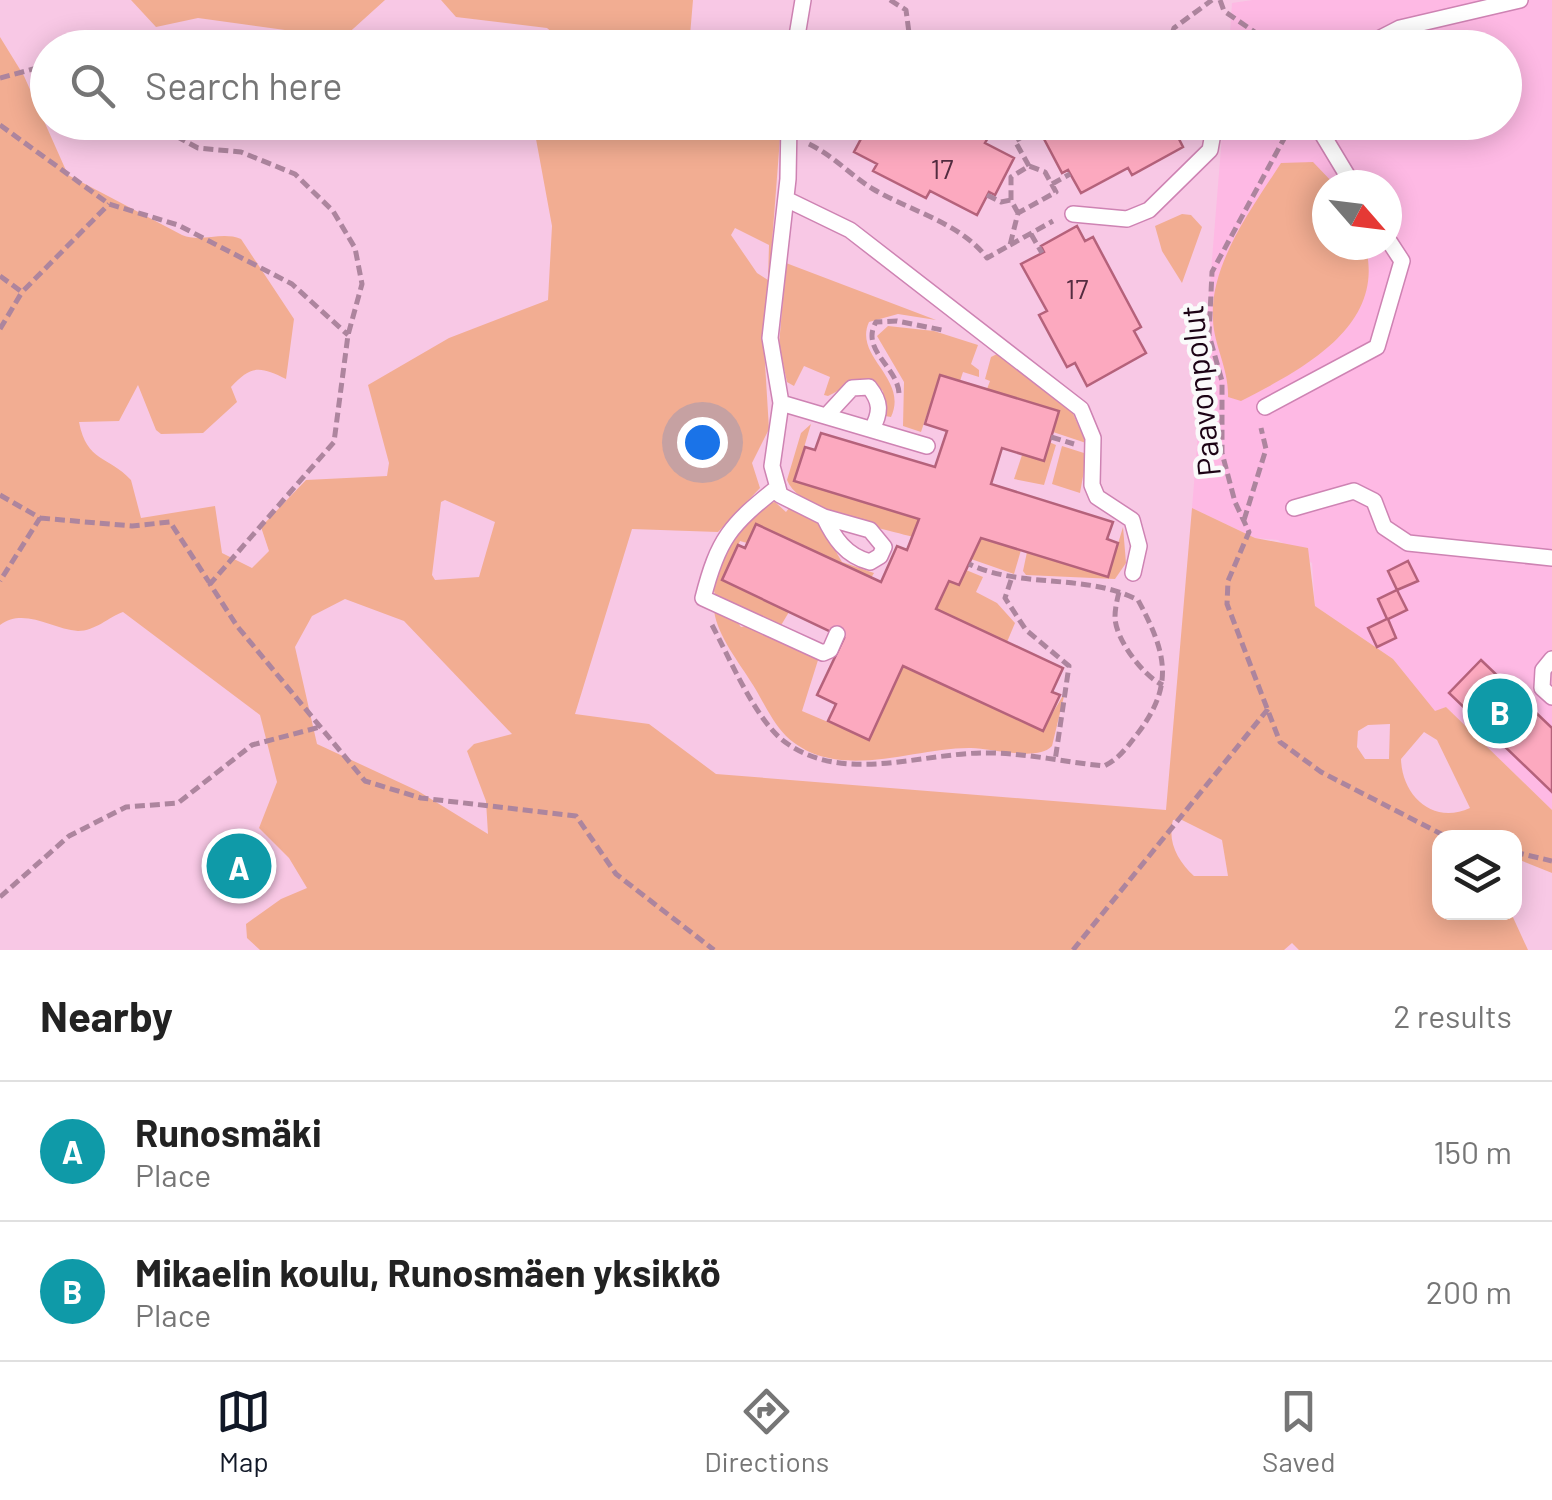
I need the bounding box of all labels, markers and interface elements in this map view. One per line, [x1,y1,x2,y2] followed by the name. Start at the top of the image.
[30,30,1522,140] search box
[65,58,120,113] icon: search
[145,62,343,108] text: Search here
[930,151,954,185] house number: 17
[1312,170,1402,260] north arrow
[1065,271,1089,305] house number: 17
[1171,304,1227,478] street label: Paavonpolut
[677,417,728,468] your location
[1468,674,1532,748] pin: B
[206,828,272,904] pin: A
[1432,830,1522,920] map controls
[1432,830,1522,920] button: layers
[40,990,173,1040] text: Nearby
[1393,996,1512,1034] text: 2 results
[135,1109,322,1155] text: Runosmäki
[62,1132,83,1170] text: A
[1433,1132,1512,1170] text: 150 m
[135,1155,211,1193] text: Place
[135,1249,721,1295] text: Mikaelin koulu, Runosmäen yksikkö
[63,1272,82,1310] text: B
[1426,1272,1512,1310] text: 200 m
[135,1295,211,1333] text: Place
[216,1384,271,1478] tab: Map
[704,1384,829,1478] tab: Directions
[1262,1384,1336,1478] tab: Saved

